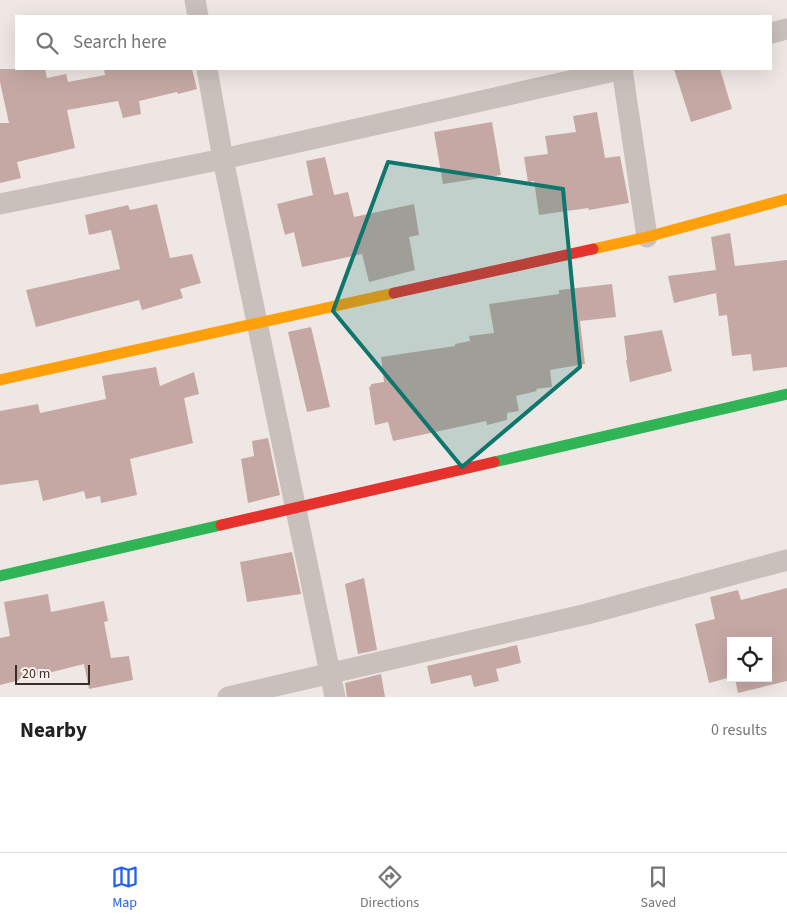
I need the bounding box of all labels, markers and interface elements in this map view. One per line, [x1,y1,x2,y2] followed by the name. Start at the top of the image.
[15,15,772,70] search box
[33,29,61,57] icon: search
[73,29,167,56] text: Search here
[727,637,772,682] map controls
[727,637,772,682] button: locate
[15,662,90,685] scale bar
[22,664,50,684] text: 20 m
[20,715,87,745] text: Nearby
[711,719,767,741] text: 0 results
[111,863,139,913] tab: Map
[360,863,419,913] tab: Directions
[641,863,676,913] tab: Saved

